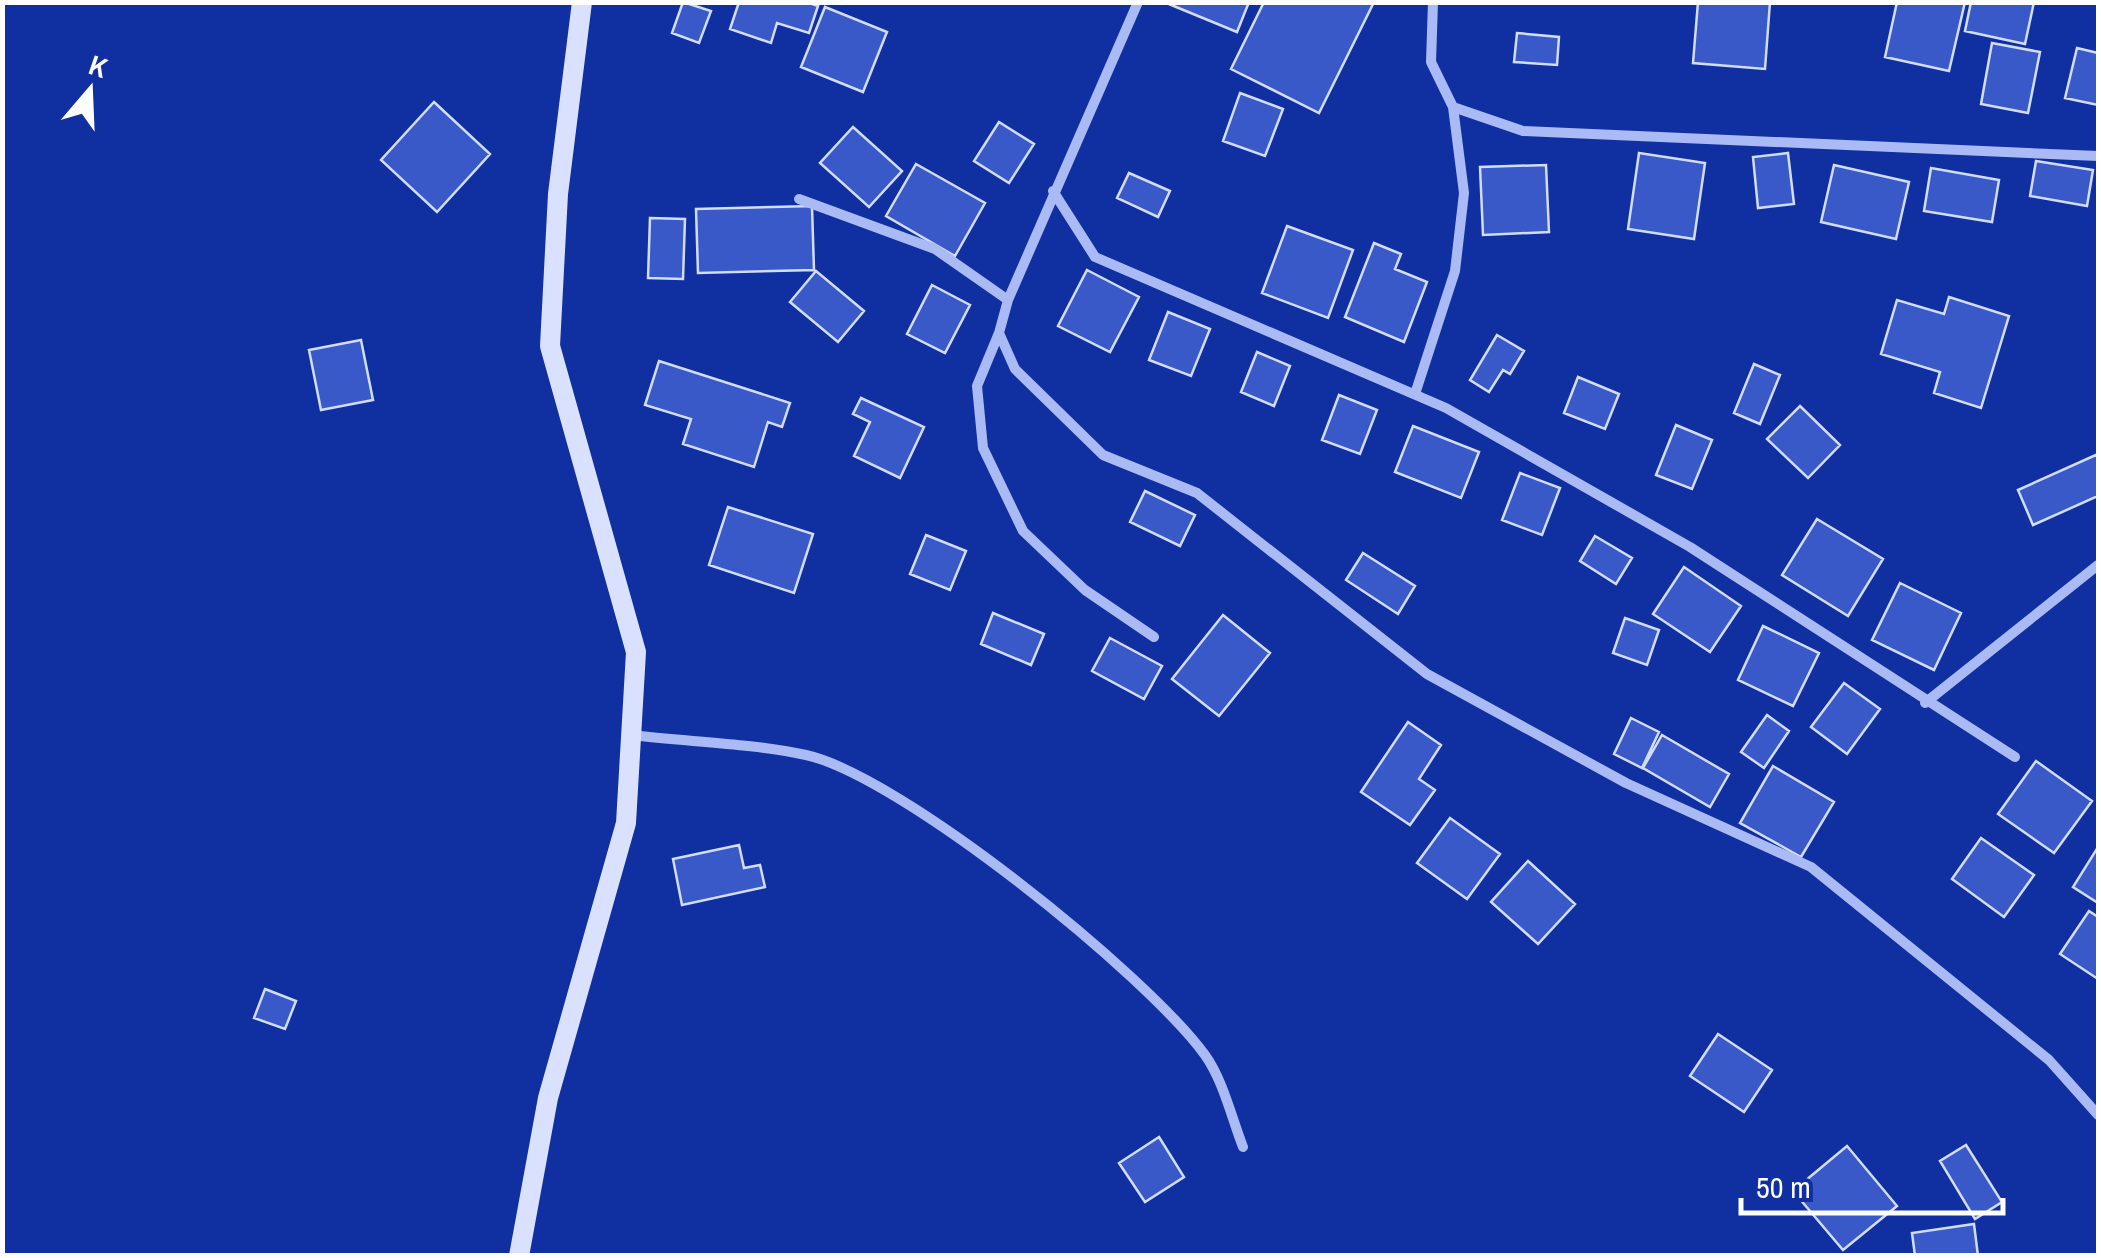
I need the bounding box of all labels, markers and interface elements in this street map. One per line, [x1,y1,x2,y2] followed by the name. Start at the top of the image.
[40,40,140,140] north arrow
[84,46,113,87] text: K
[1741,1153,2004,1215] scale bar
[1756,1167,1811,1207] text: 50 m

